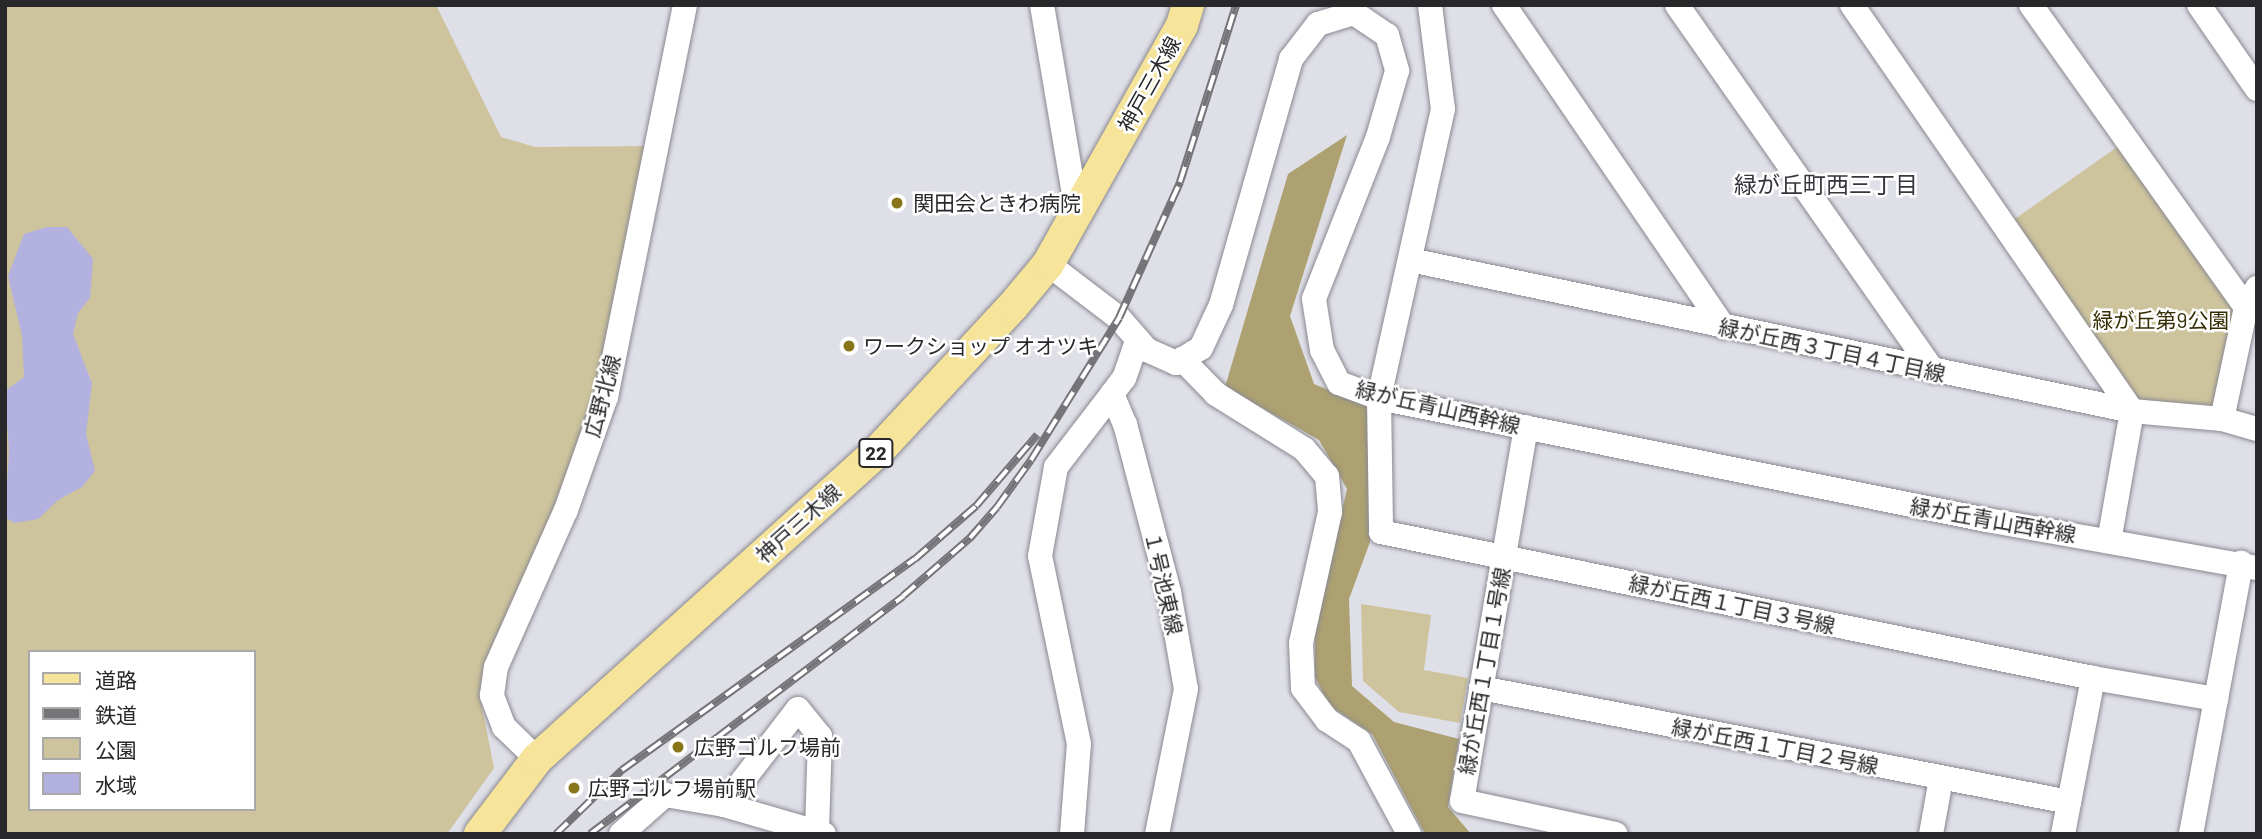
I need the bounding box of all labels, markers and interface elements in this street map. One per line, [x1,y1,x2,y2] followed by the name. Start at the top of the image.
[1113,32,1185,136] street label: 神戸三木線
[1734,170,1918,198] district label: 緑が丘町西三丁目
[913,190,1081,216] place label: 関田会ときわ病院
[887,193,907,213] marker: 関田会ときわ病院
[2093,307,2229,333] park label: 緑が丘第9公園
[1716,314,1948,386] street label: 緑が丘西３丁目４丁目線
[863,333,1098,359] place label: ワークショップ オオツキ
[841,338,857,354] marker: ワークショップ オオツキ
[579,352,625,440] street label: 広野北線
[1353,376,1523,438] street label: 緑が丘青山西幹線
[857,437,895,468] road number: 22
[751,479,845,567] street label: 神戸三木線
[1908,493,2078,547] street label: 緑が丘青山西幹線
[1140,529,1188,637] street label: １号池東線
[1453,565,1515,777] street label: 緑が丘西１丁目１号線
[1627,570,1837,638] street label: 緑が丘西１丁目３号線
[28,650,256,811] legend
[95,667,137,692] text: 道路
[95,702,137,727] text: 鉄道
[1670,714,1880,778] street label: 緑が丘西１丁目２号線
[694,734,841,760] place label: 広野ゴルフ場前
[95,737,137,762] text: 公園
[668,737,688,757] marker: 広野ゴルフ場前
[95,772,137,797] text: 水域
[588,775,756,801] place label: 広野ゴルフ場前駅
[566,780,582,796] marker: 広野ゴルフ場前駅

